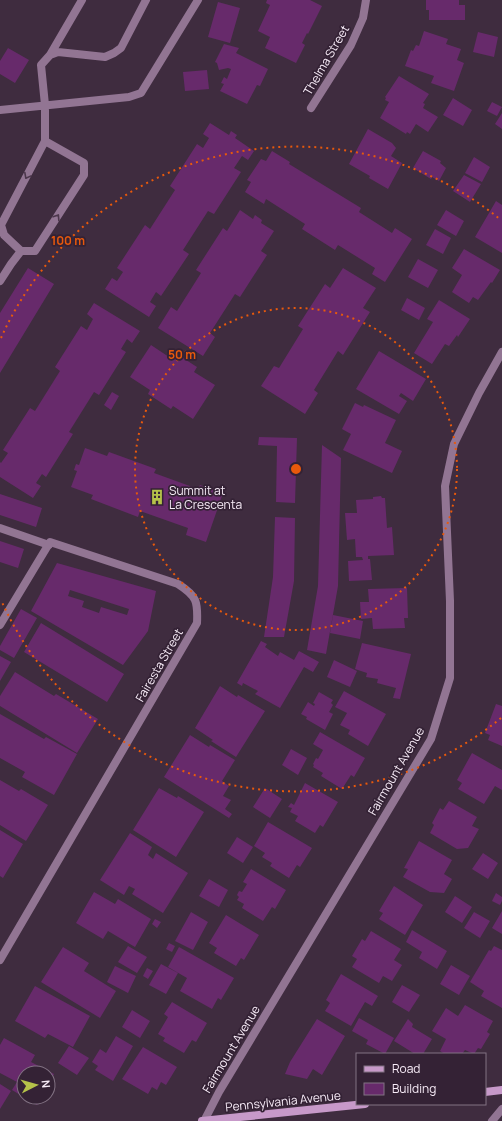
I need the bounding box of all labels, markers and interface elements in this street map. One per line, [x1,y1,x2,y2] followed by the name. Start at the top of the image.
[299,22,353,98] street label: Thelma Street
[24,172,32,179] one-way arrow
[52,214,60,221] one-way arrow
[51,232,85,249] text: 100 m
[168,346,196,363] text: 50 m
[289,462,303,476] centre of rings
[169,482,242,513] place label: Summit at La Crescenta
[148,488,166,506] building icon: Summit at La Crescenta
[131,625,187,705] street label: Fairesta Street
[364,724,428,818] street label: Fairmount Avenue
[198,1002,264,1096] street label: Fairmount Avenue
[356,1053,486,1105] legend
[392,1060,420,1077] text: Road
[16,1065,56,1105] north arrow
[39,1079,54,1089] text: N
[392,1080,436,1097] text: Building
[224,1086,342,1116] street label: Pennsylvania Avenue

